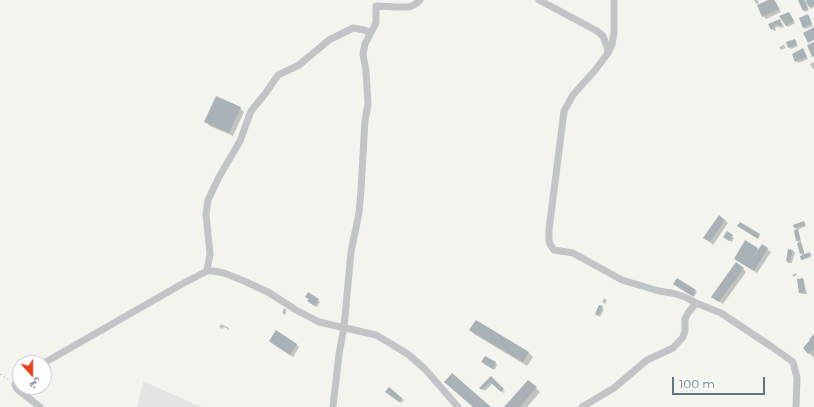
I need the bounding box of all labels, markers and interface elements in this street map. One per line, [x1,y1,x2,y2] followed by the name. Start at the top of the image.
[12,355,52,395] north arrow
[674,369,767,395] scale bar
[679,376,715,391] text: 100 m
[28,377,44,394] text: ش

